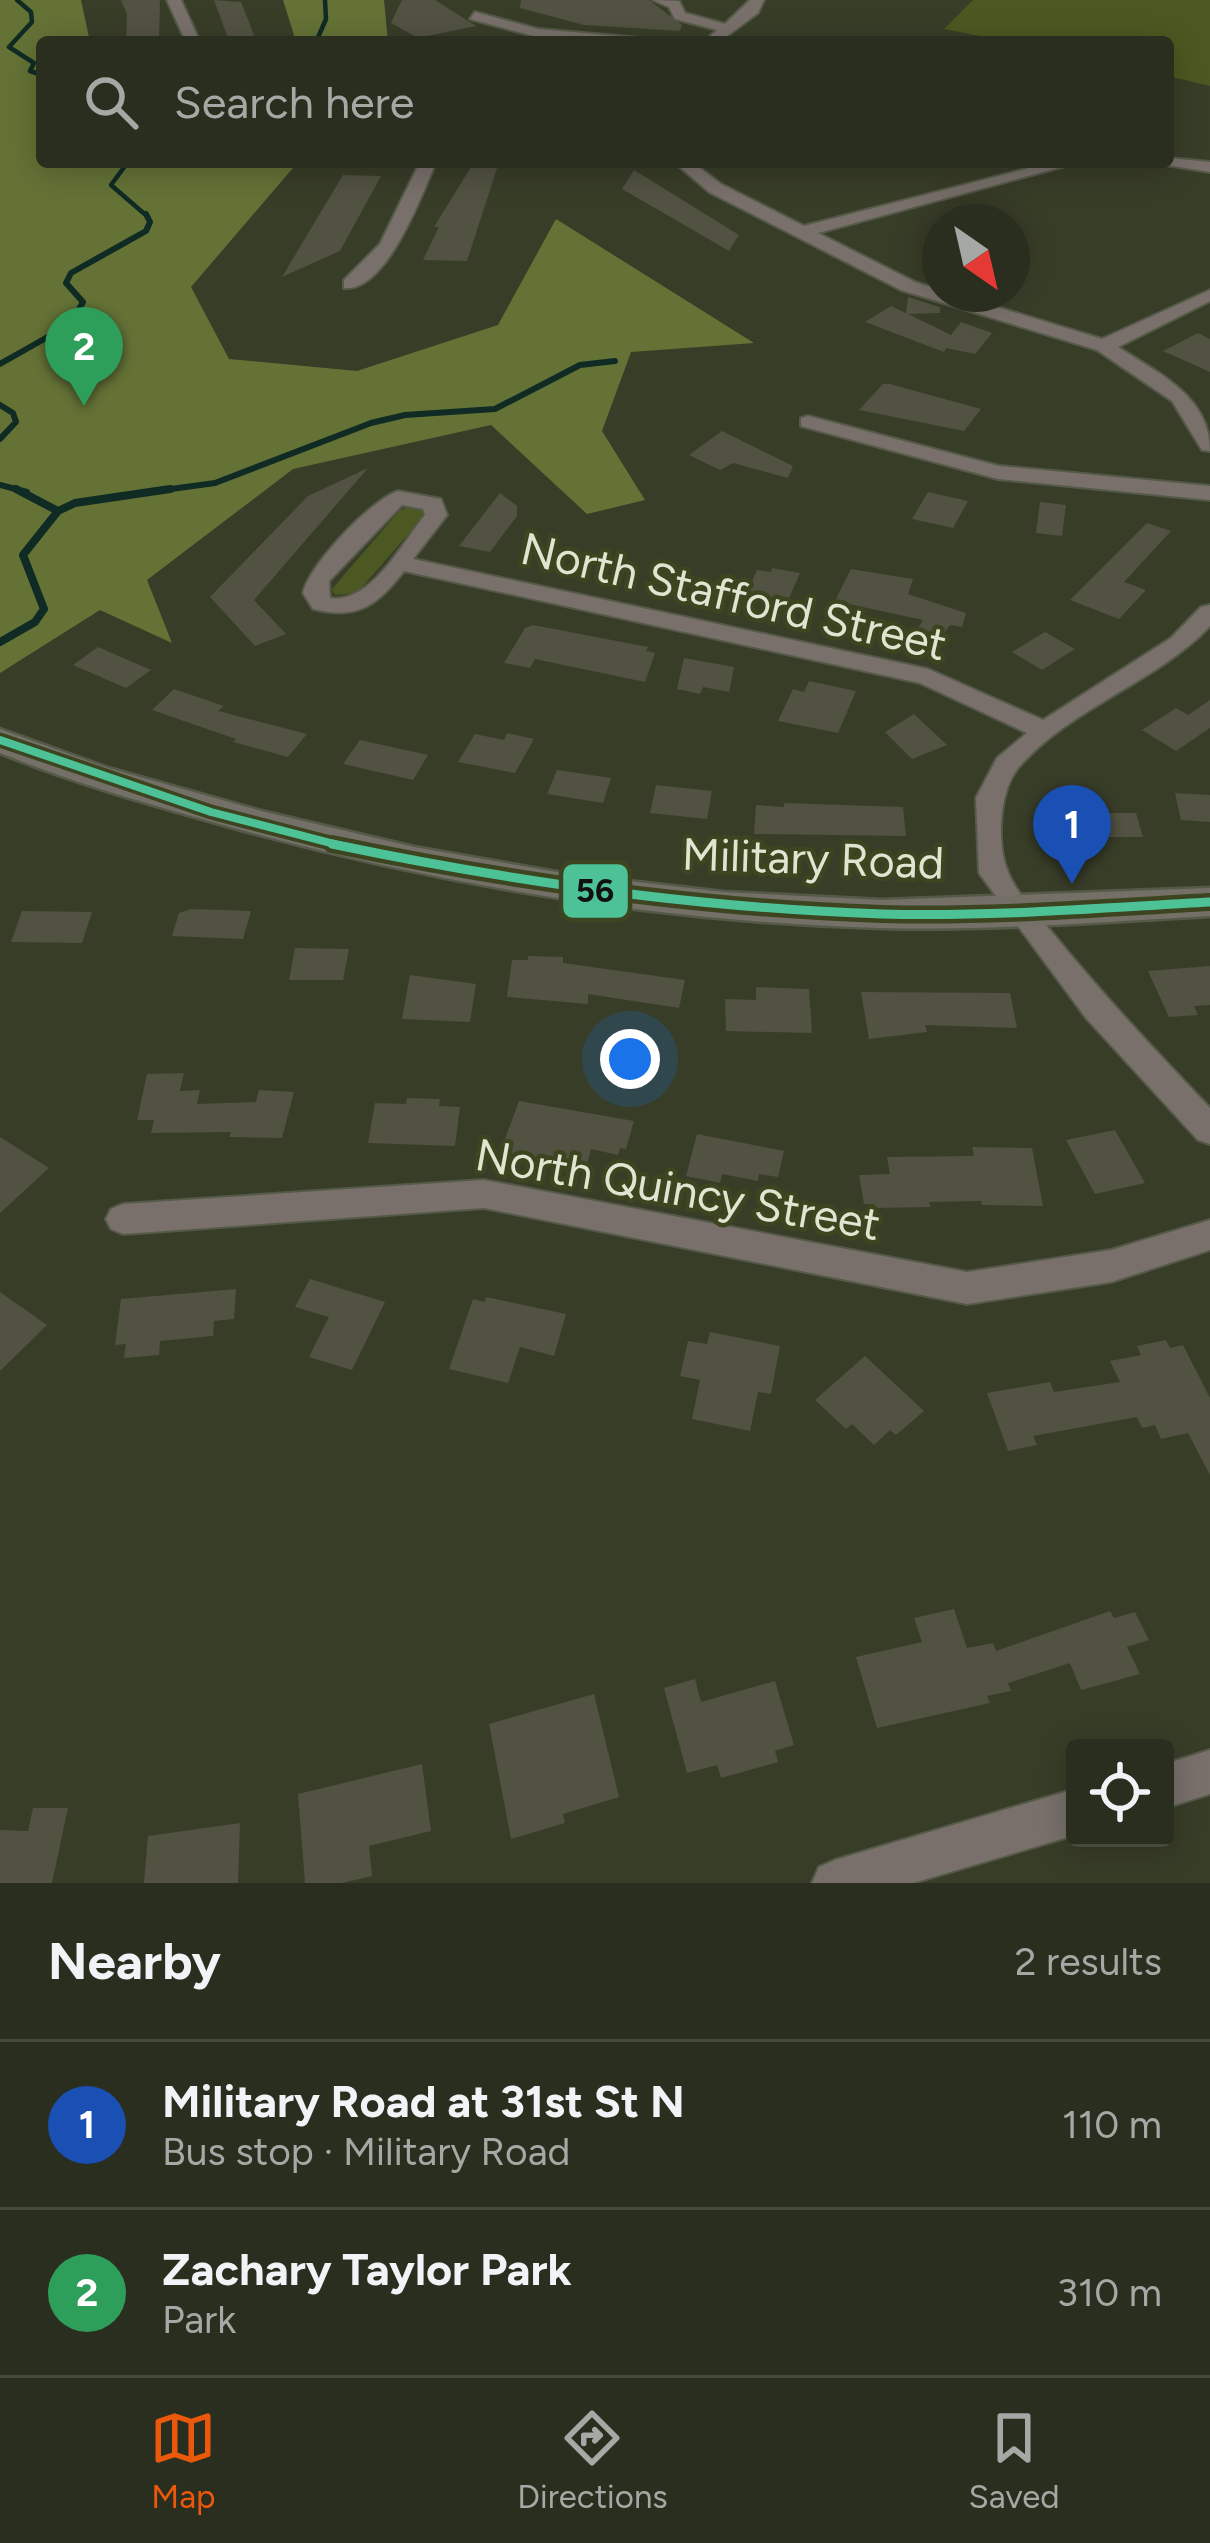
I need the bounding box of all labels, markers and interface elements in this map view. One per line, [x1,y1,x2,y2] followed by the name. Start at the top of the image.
[36,36,1174,168] search box
[78,69,144,135] icon: search
[174,75,414,129] text: Search here
[922,204,1030,312] north arrow
[45,307,123,406] pin: 2
[516,521,952,671] street label: North Stafford Street
[1033,785,1111,884] pin: 1
[681,826,945,890] street label: Military Road
[561,862,630,920] line badge: 56
[576,871,614,910] text: 56
[600,1029,660,1089] your location
[472,1127,884,1251] street label: North Quincy Street
[1066,1739,1174,1847] map controls
[1066,1739,1174,1847] button: locate
[48,1931,221,1992] text: Nearby
[1015,1938,1162,1985] text: 2 results
[162,2074,685,2128] text: Military Road at 31st St N
[79,2101,95,2148] text: 1
[1062,2101,1162,2148] text: 110 m
[162,2128,570,2175] text: Bus stop · Military Road
[162,2242,572,2296] text: Zachary Taylor Park
[76,2269,98,2316] text: 2
[1057,2269,1162,2316] text: 310 m
[162,2296,236,2343] text: Park
[150,2405,216,2516] tab: Map
[517,2405,668,2516] tab: Directions
[969,2405,1060,2516] tab: Saved

